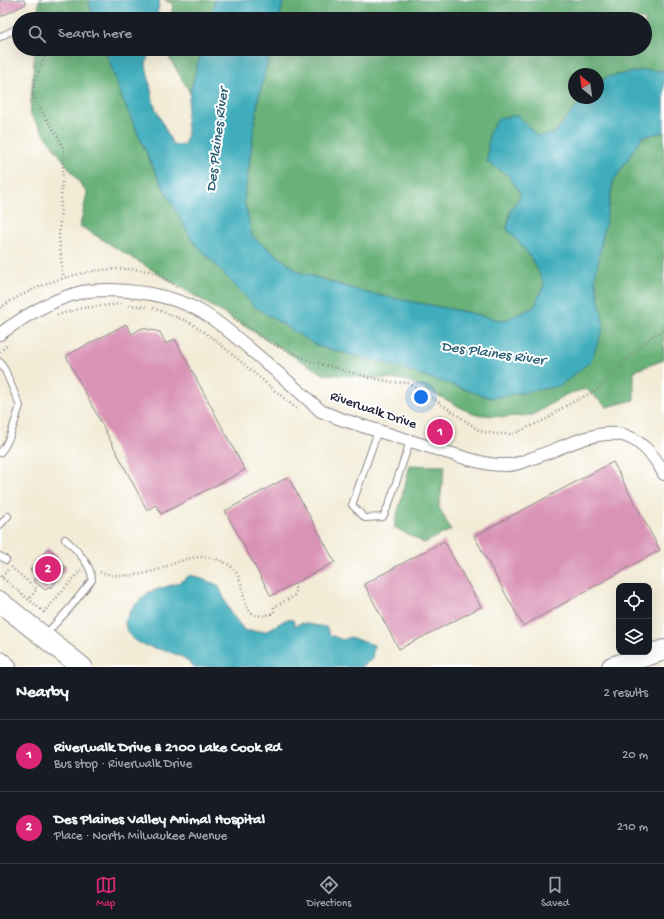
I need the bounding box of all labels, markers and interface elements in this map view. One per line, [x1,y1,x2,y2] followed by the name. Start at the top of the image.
[12,12,652,56] search box
[26,23,48,45] icon: search
[58,25,132,43] text: Search here
[568,68,604,104] north arrow
[203,84,234,193] water label: Des Plaines River
[440,338,549,371] water label: Des Plaines River
[411,387,431,407] your location
[327,388,419,434] street label: Riverwalk Drive
[427,417,453,447] pin: 1
[35,554,61,584] pin: 2
[616,583,652,655] map controls
[616,583,652,619] button: locate
[616,619,652,655] button: layers
[16,683,69,703] text: Nearby
[603,686,648,701] text: 2 results
[54,739,281,757] text: Riverwalk Drive & 2100 Lake Cook Rd
[26,748,32,763] text: 1
[622,748,648,763] text: 20 m
[54,757,192,772] text: Bus stop · Riverwalk Drive
[54,811,265,829] text: Des Plaines Valley Animal Hospital
[26,820,32,835] text: 2
[617,820,648,835] text: 210 m
[54,829,227,844] text: Place · North Milwaukee Avenue
[95,874,117,910] tab: Map
[307,874,351,910] tab: Directions
[541,874,569,910] tab: Saved

